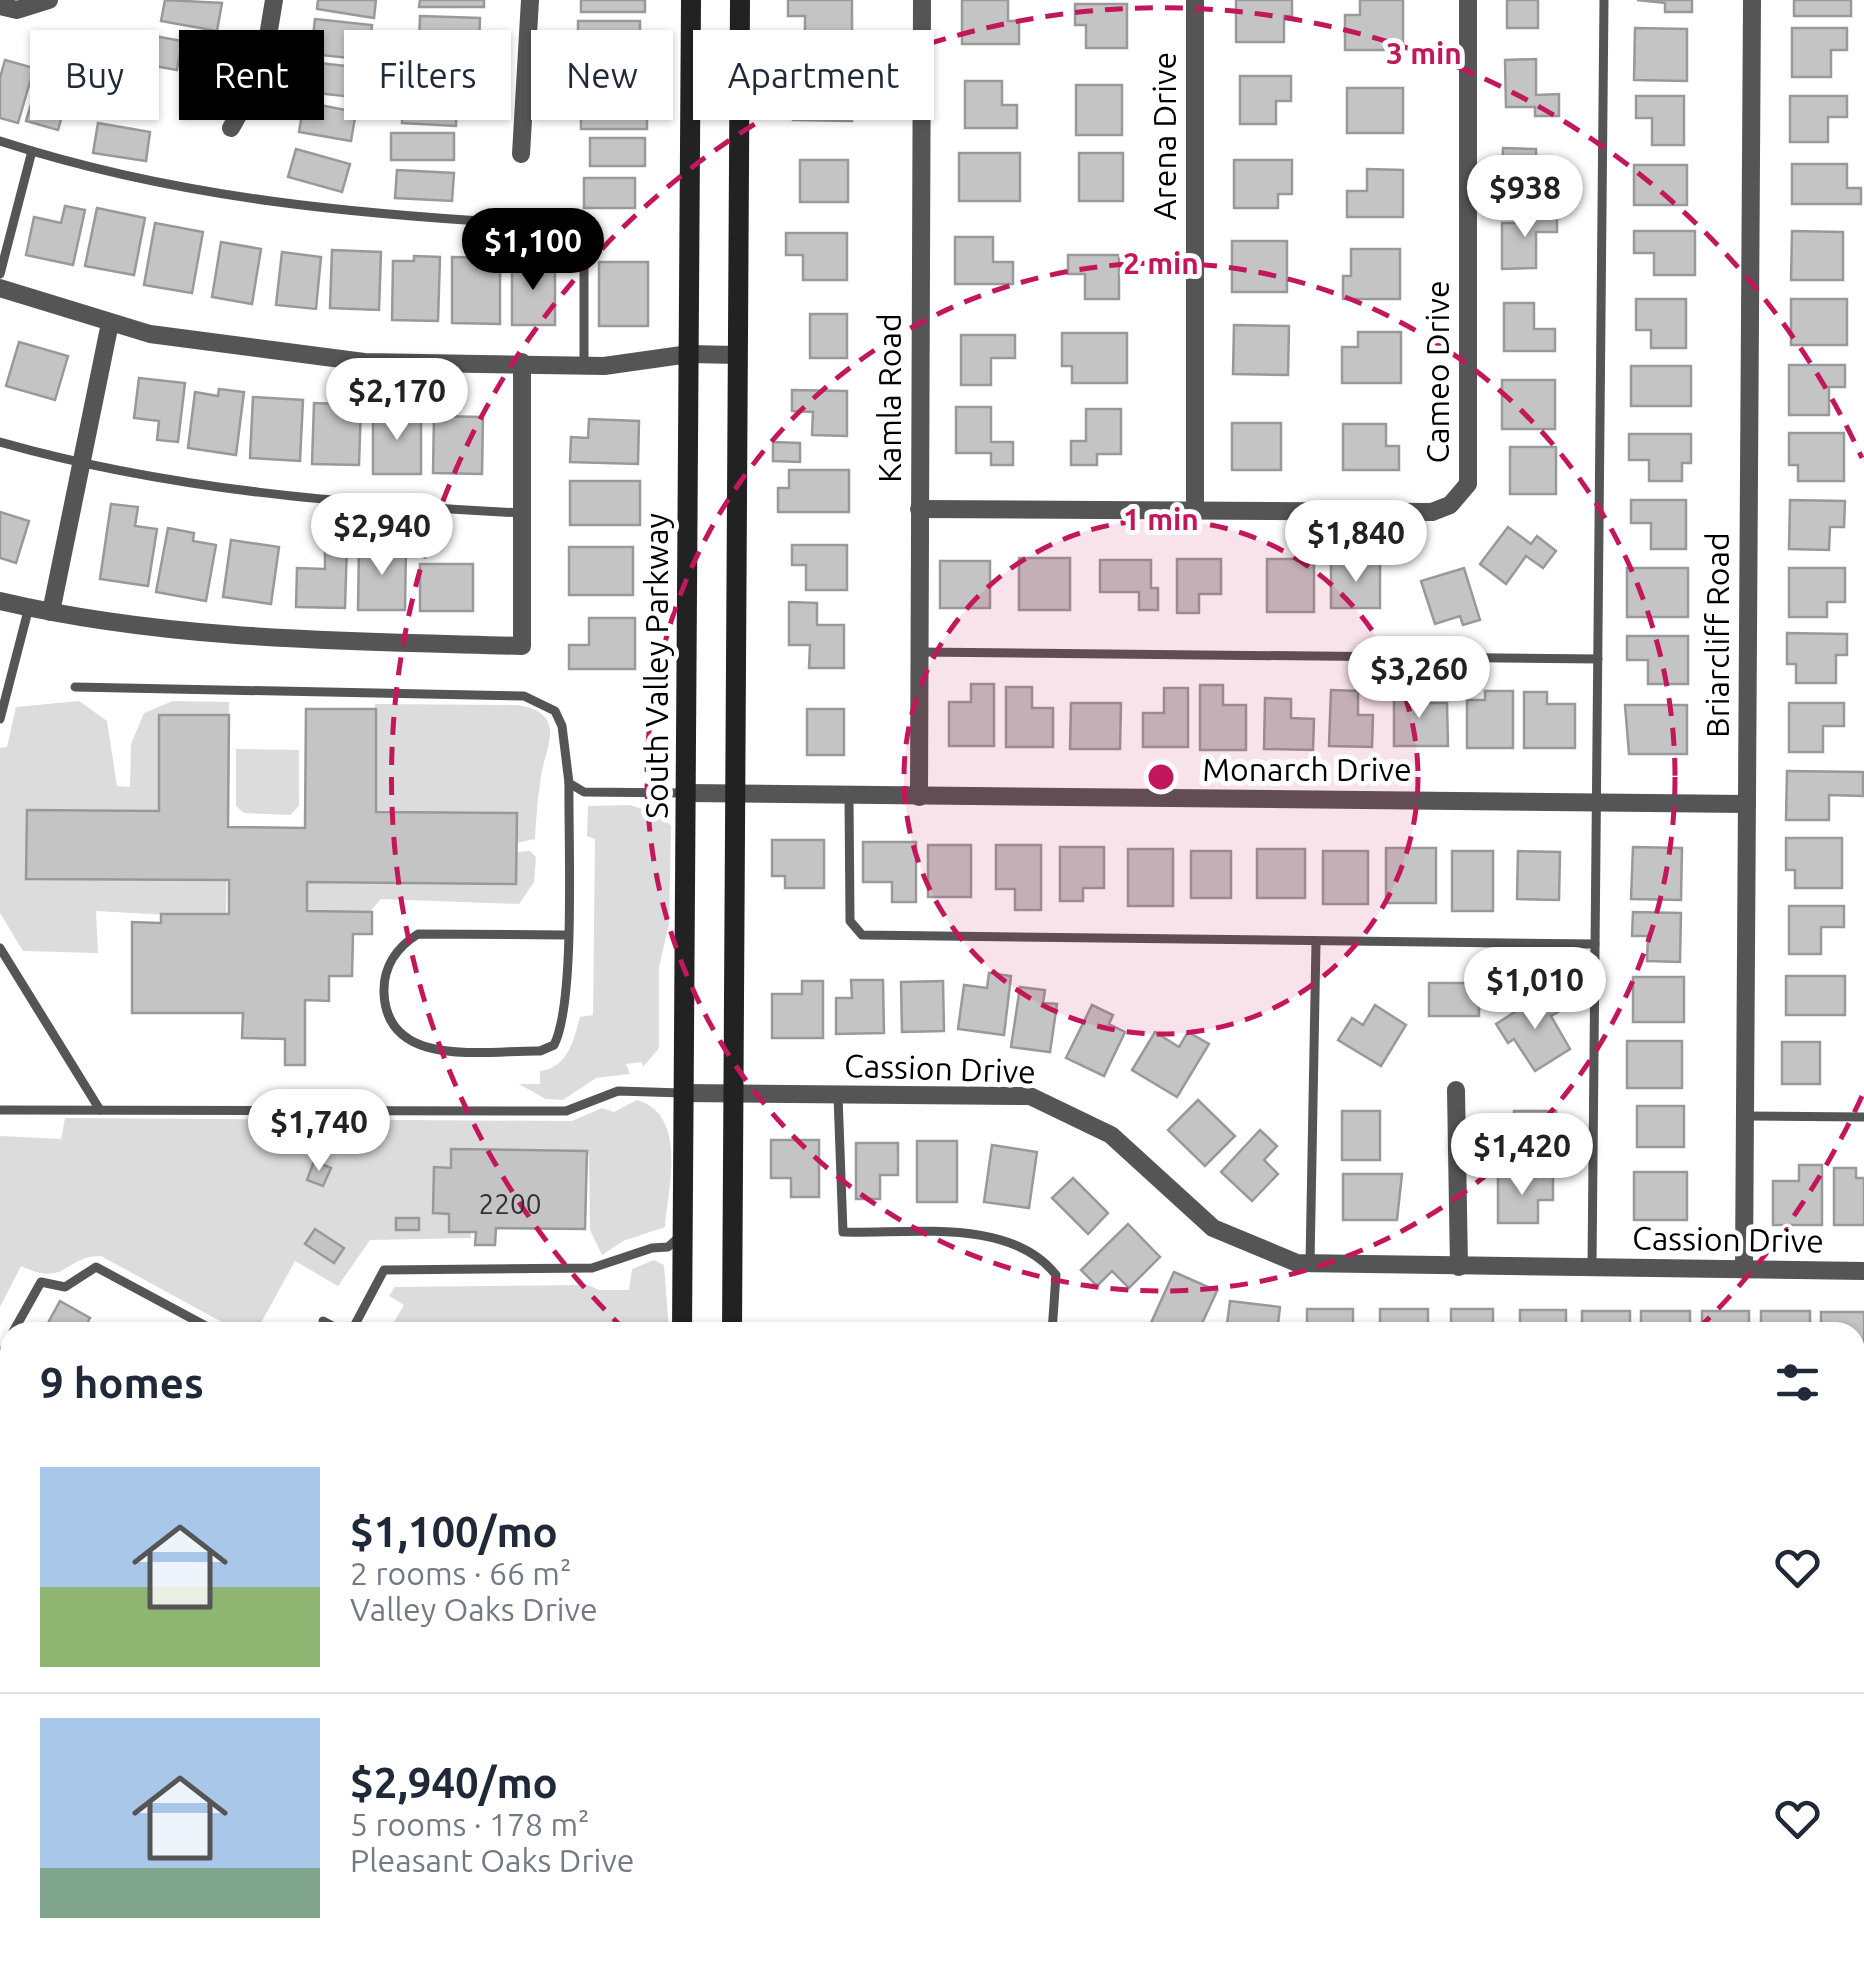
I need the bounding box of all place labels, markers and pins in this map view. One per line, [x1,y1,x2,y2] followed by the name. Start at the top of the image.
[1466,155,1584,240] pin: $938
[452,208,614,293] pin: $1,100
[316,358,478,443] pin: $2,170
[301,493,463,578] pin: $2,940
[1275,500,1437,585] pin: $1,840
[1338,636,1500,721] pin: $3,260
[1143,759,1179,795] centre of rings
[1454,947,1616,1032] pin: $1,010
[238,1089,400,1174] pin: $1,740
[1441,1113,1603,1198] pin: $1,420

